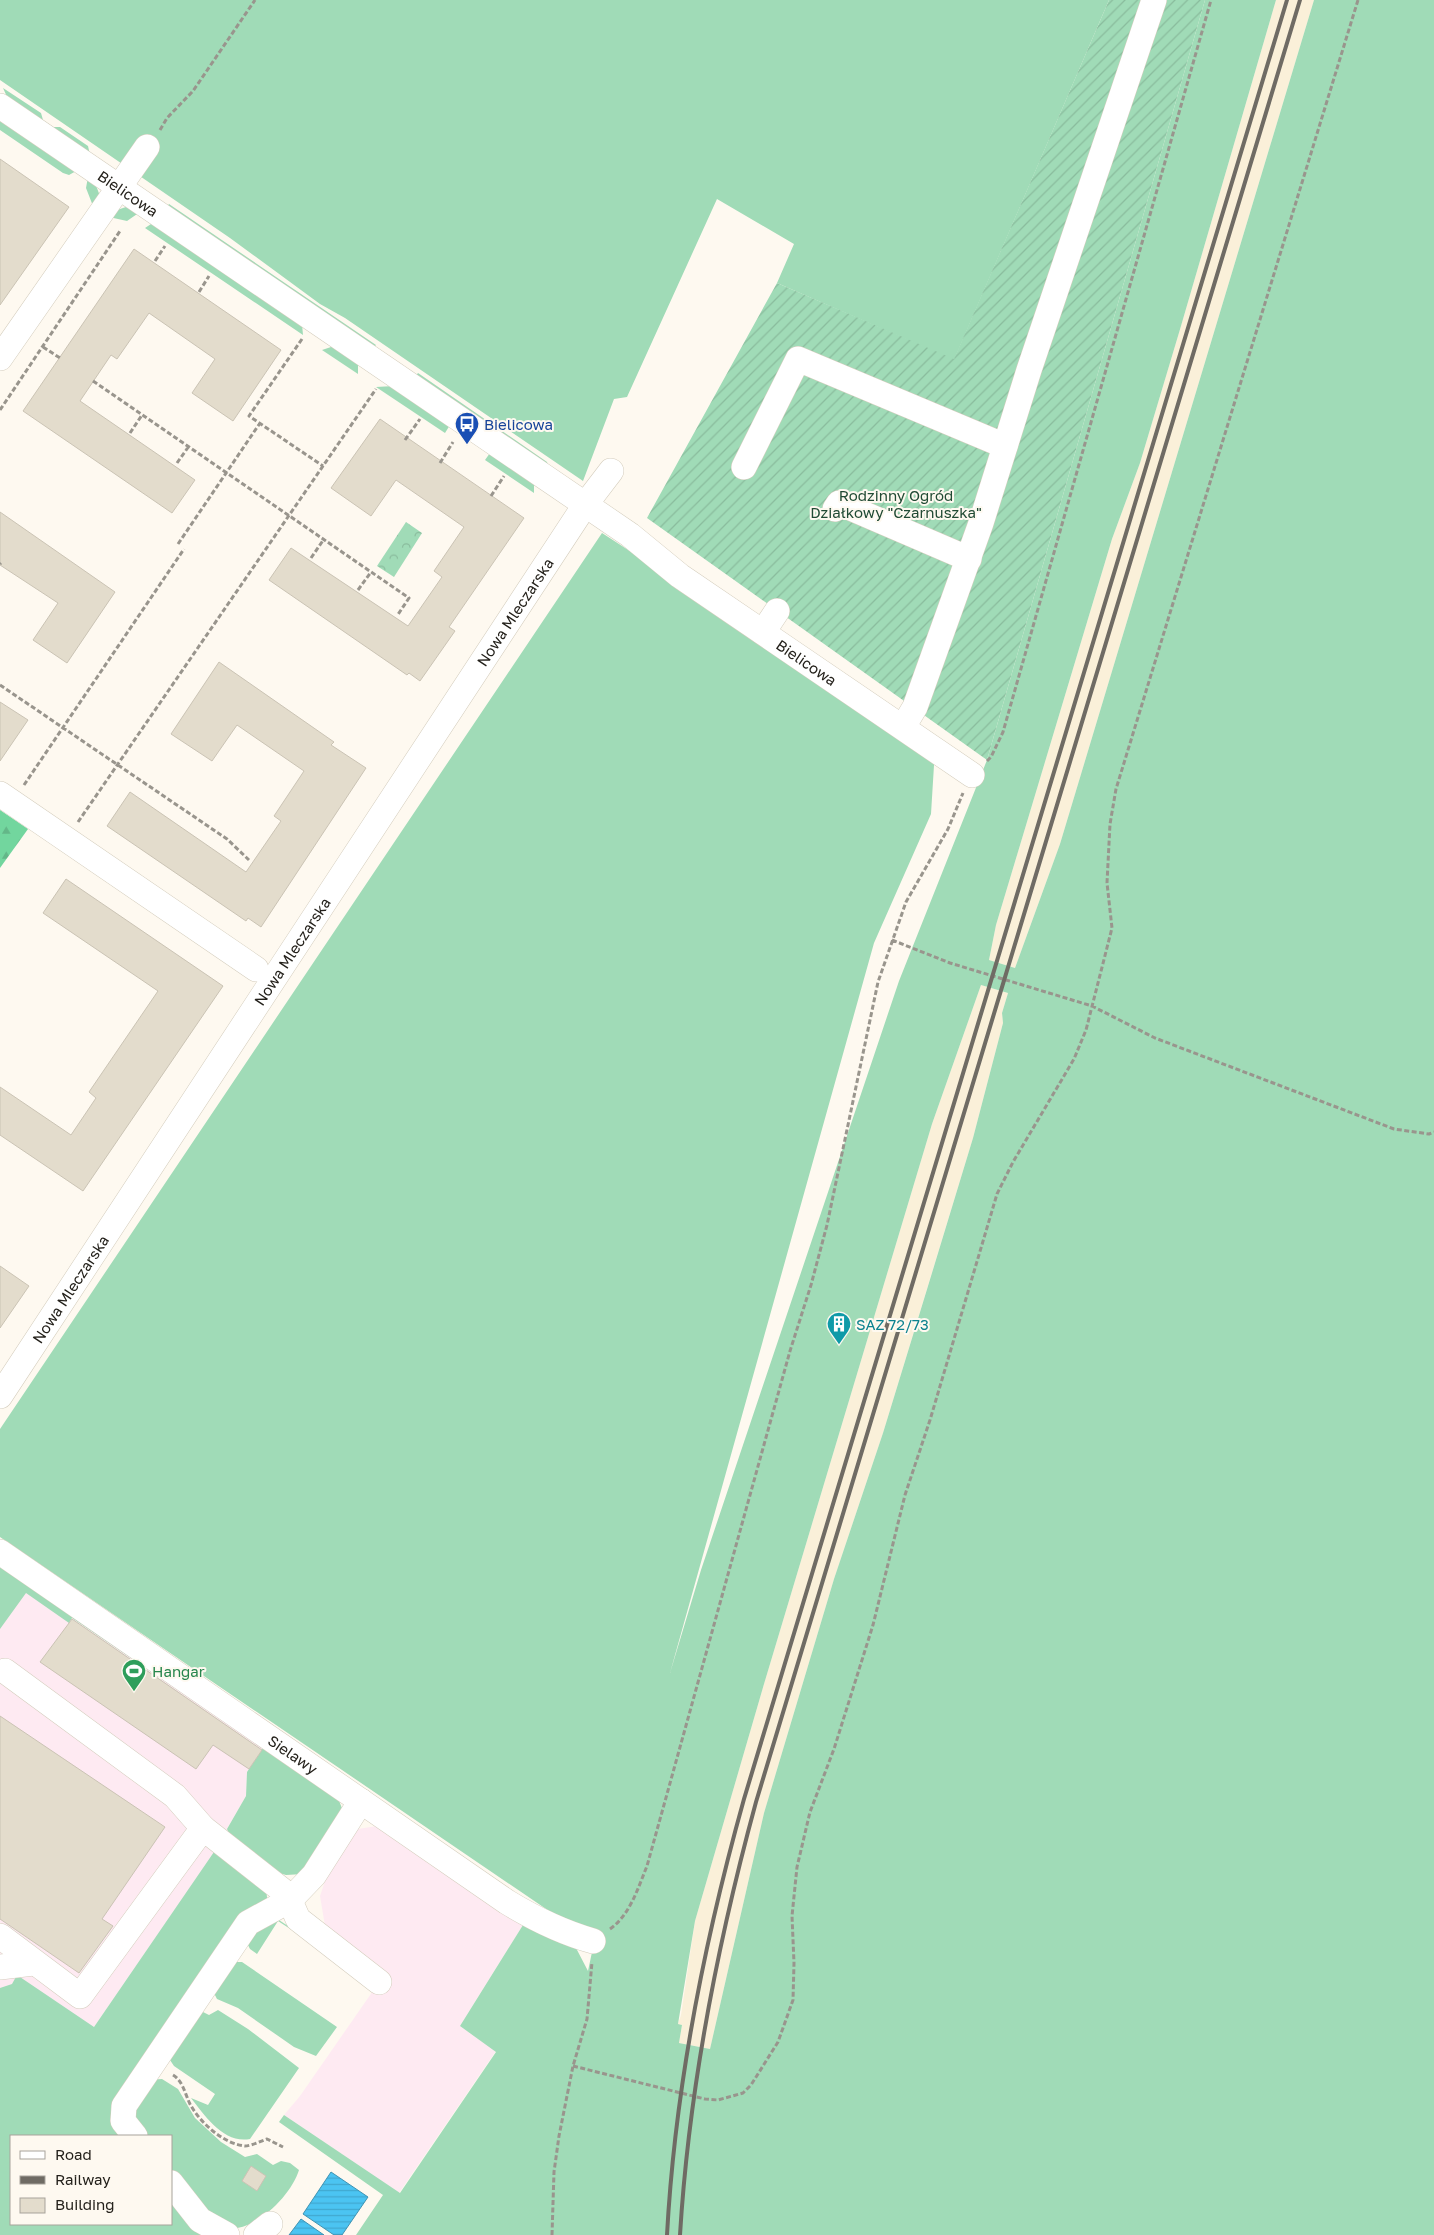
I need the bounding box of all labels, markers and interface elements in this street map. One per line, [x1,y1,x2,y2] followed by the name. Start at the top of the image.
[95,166,162,220] street label: Bielicowa
[454,411,480,445] bus stop icon: Bielicowa
[484,415,553,433] place label: Bielicowa
[810,486,982,521] park label: Rodzinny Ogród Działkowy "Czarnuszka"
[473,554,557,669] street label: Nowa Mleczarska
[773,635,840,689] street label: Bielicowa
[250,894,334,1009] street label: Nowa Mleczarska
[28,1232,112,1346] street label: Nowa Mleczarska
[826,1311,852,1345] building icon: SAZ 72/73
[856,1315,929,1333] place label: SAZ 72/73
[121,1658,147,1692] sports icon: Hangar
[152,1662,205,1680] place label: Hangar
[265,1731,322,1778] street label: Sielawy
[10,2135,172,2225] legend
[55,2145,92,2163] text: Road
[55,2170,111,2188] text: Railway
[55,2195,115,2213] text: Building

